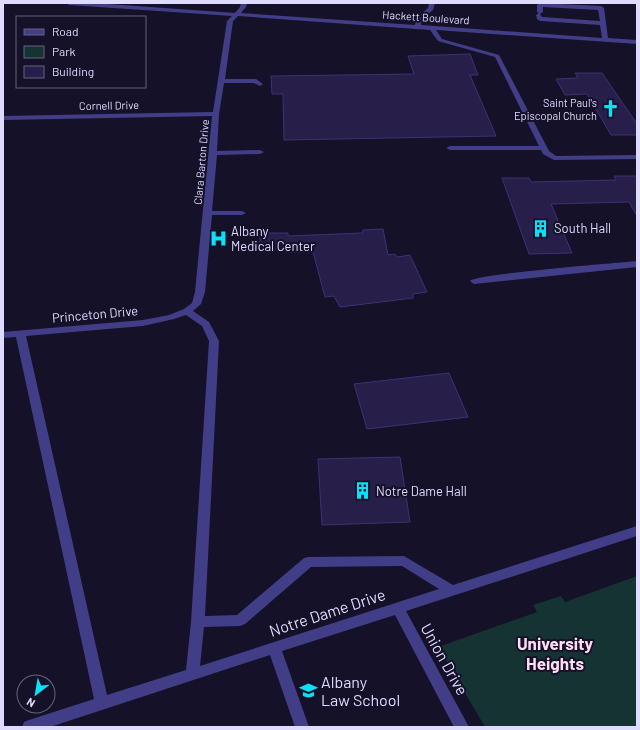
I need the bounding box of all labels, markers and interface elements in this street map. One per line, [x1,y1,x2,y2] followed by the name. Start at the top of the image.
[382,7,470,27] street label: Hackett Boulevard
[16,16,146,88] legend
[52,24,79,38] text: Road
[52,44,76,58] text: Park
[52,64,94,78] text: Building
[514,96,597,122] place label: Saint Paul's Episcopal Church
[79,98,139,112] street label: Cornell Drive
[600,98,620,118] church icon: Saint Paul's Episcopal Church
[191,119,211,205] street label: Clara Barton Drive
[531,218,551,238] building icon: South Hall
[554,220,611,236] place label: South Hall
[231,223,315,254] place label: Albany Medical Center
[208,228,228,248] hospital icon: Albany Medical Center
[51,302,139,326] street label: Princeton Drive
[353,481,373,501] building icon: Notre Dame Hall
[376,483,467,499] place label: Notre Dame Hall
[266,584,388,640] street label: Notre Dame Drive
[417,620,473,698] street label: Union Drive
[517,633,594,673] district label: University Heights
[321,672,400,709] place label: Albany Law School
[16,674,56,714] north arrow
[298,680,318,700] school or university icon: Albany Law School
[24,696,37,710] text: N

